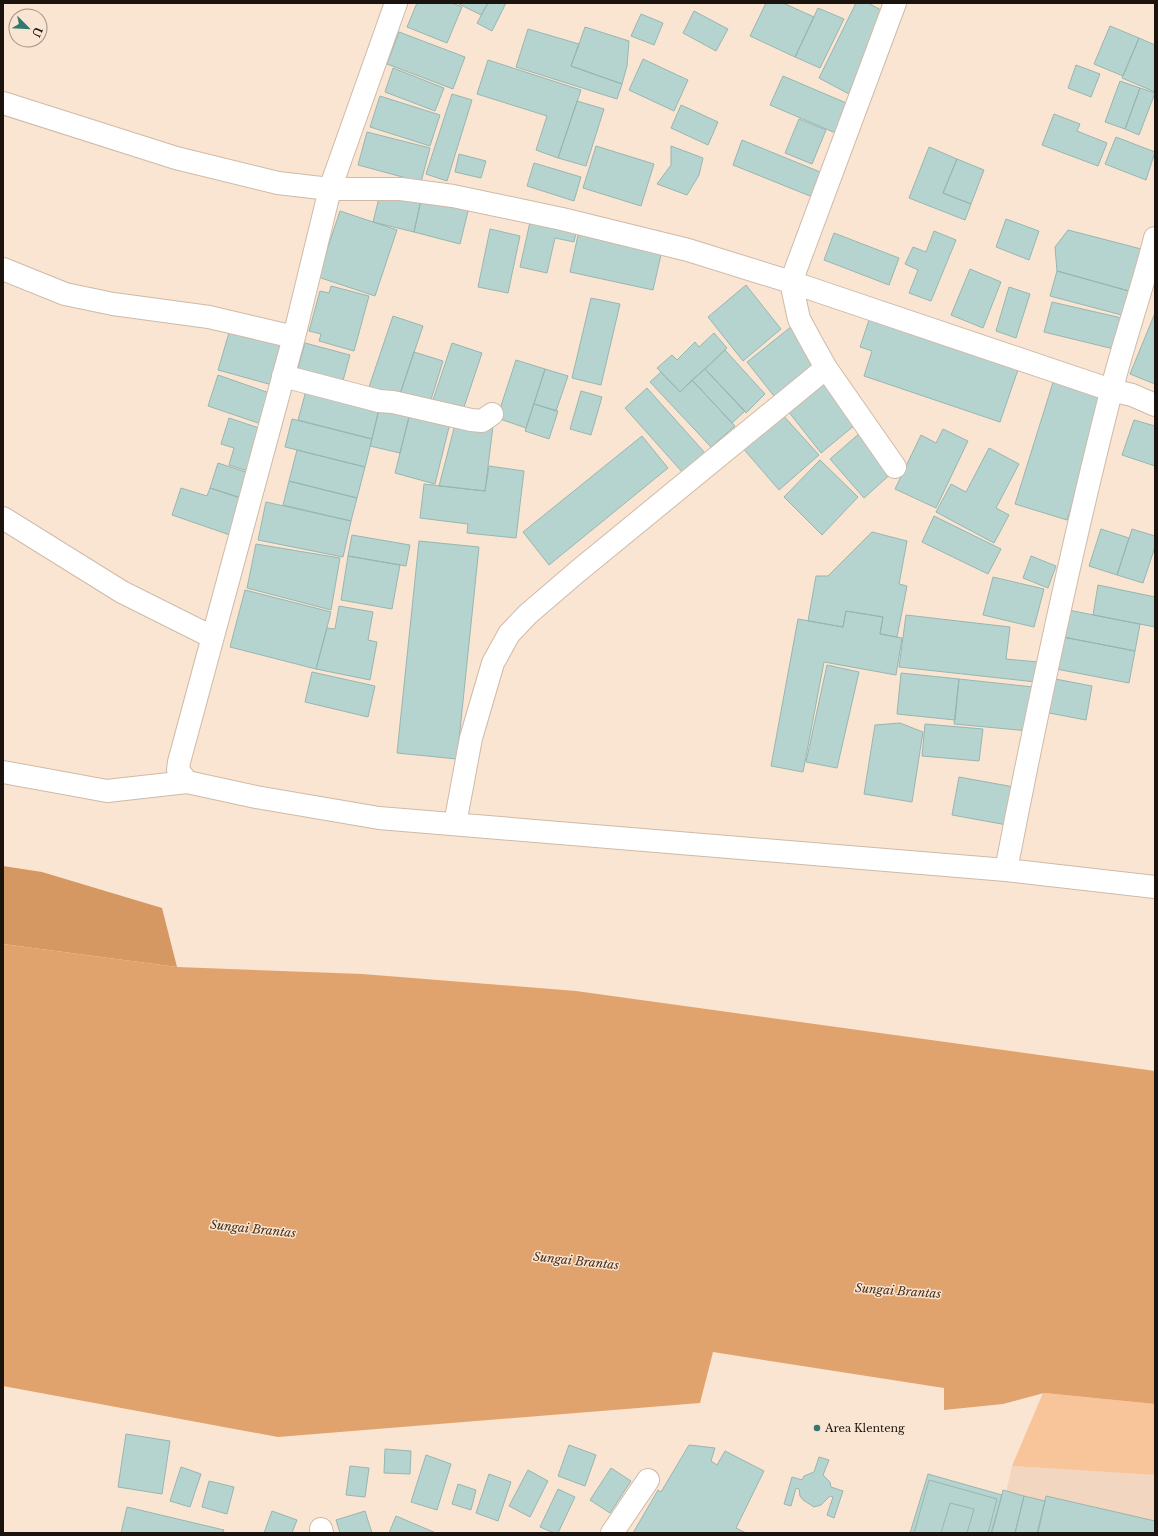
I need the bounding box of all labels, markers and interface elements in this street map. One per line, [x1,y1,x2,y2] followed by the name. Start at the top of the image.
[8,8,48,48] north arrow
[29,25,46,40] text: U
[209,1217,297,1241] water label: Sungai Brantas
[532,1249,620,1273] water label: Sungai Brantas
[854,1280,942,1301] water label: Sungai Brantas
[824,1421,905,1435] place label: Area Klenteng
[812,1423,822,1433] marker: Area Klenteng

